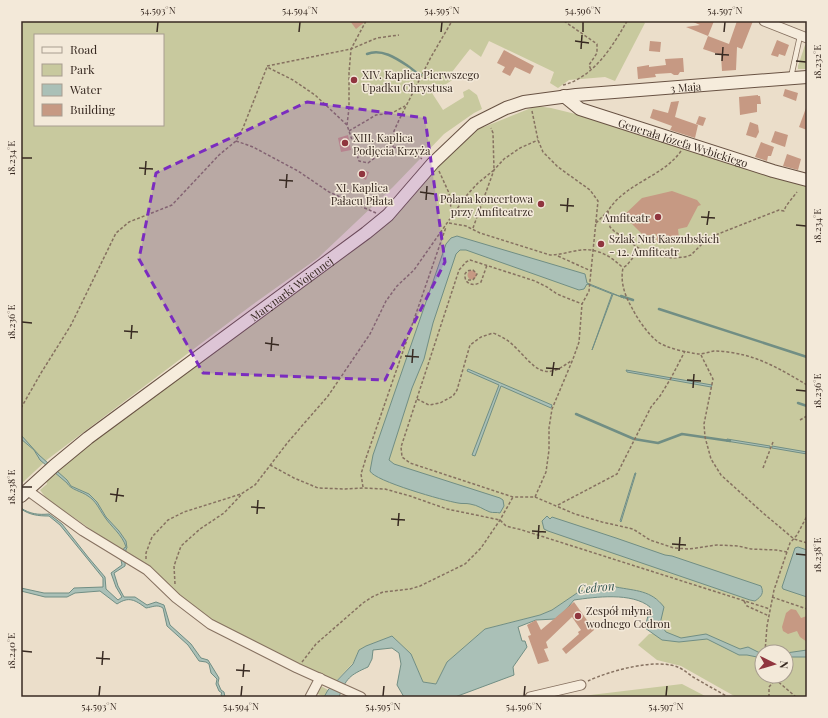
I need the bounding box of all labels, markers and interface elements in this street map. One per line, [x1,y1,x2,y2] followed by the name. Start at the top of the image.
[140,3,176,17] text: 54.593°N
[282,3,318,17] text: 54.594°N
[424,3,460,17] text: 54.595°N
[565,3,601,17] text: 54.596°N
[707,3,743,17] text: 54.597°N
[34,34,164,126] legend
[70,41,97,57] text: Road
[810,45,824,79] text: 18.232°E
[70,61,95,77] text: Park
[362,67,479,95] place label: XIV. Kaplica Pierwszego Upadku Chrystusa
[349,75,359,85] marker: XIV. Kaplica Pierwszego Upadku Chrystusa
[669,78,702,95] street label: 3 Maja
[69,81,103,97] text: Water
[70,101,116,117] text: Building
[616,114,750,170] street label: Generała Józefa Wybickiego
[353,130,431,158] place label: XIII. Kaplica Podjęcia Krzyża
[340,138,350,148] marker: XIII. Kaplica Podjęcia Krzyża
[4,141,18,175] text: 18.234°E
[357,169,367,179] marker: XI. Kaplica Pałacu Piłata
[331,180,394,208] place label: XI. Kaplica Pałacu Piłata
[440,191,534,219] place label: Polana koncertowa przy Amfiteatrze
[536,199,546,209] marker: Polana koncertowa przy Amfiteatrze
[810,209,824,243] text: 18.234°E
[602,210,650,225] place label: Amfiteatr
[653,212,663,222] marker: Amfiteatr
[609,231,720,259] place label: Szlak Nut Kaszubskich - 12. Amfiteatr
[596,239,606,249] marker: Szlak Nut Kaszubskich - 12. Amfiteatr
[247,253,336,324] street label: Marynarki Wojennej
[4,304,18,340] text: 18.236°E
[810,373,824,409] text: 18.236°E
[4,469,18,505] text: 18.238°E
[810,537,824,573] text: 18.238°E
[577,577,615,597] water label: Cedron
[586,603,671,631] place label: Zespół młyna wodnego Cedron
[573,611,583,621] marker: Zespół młyna wodnego Cedron
[4,633,18,669] text: 18.240°E
[754,644,794,684] north arrow
[777,660,792,670] text: N
[81,699,117,713] text: 54.593°N
[223,699,259,713] text: 54.594°N
[365,699,401,713] text: 54.595°N
[506,699,542,713] text: 54.596°N
[648,699,684,713] text: 54.597°N

